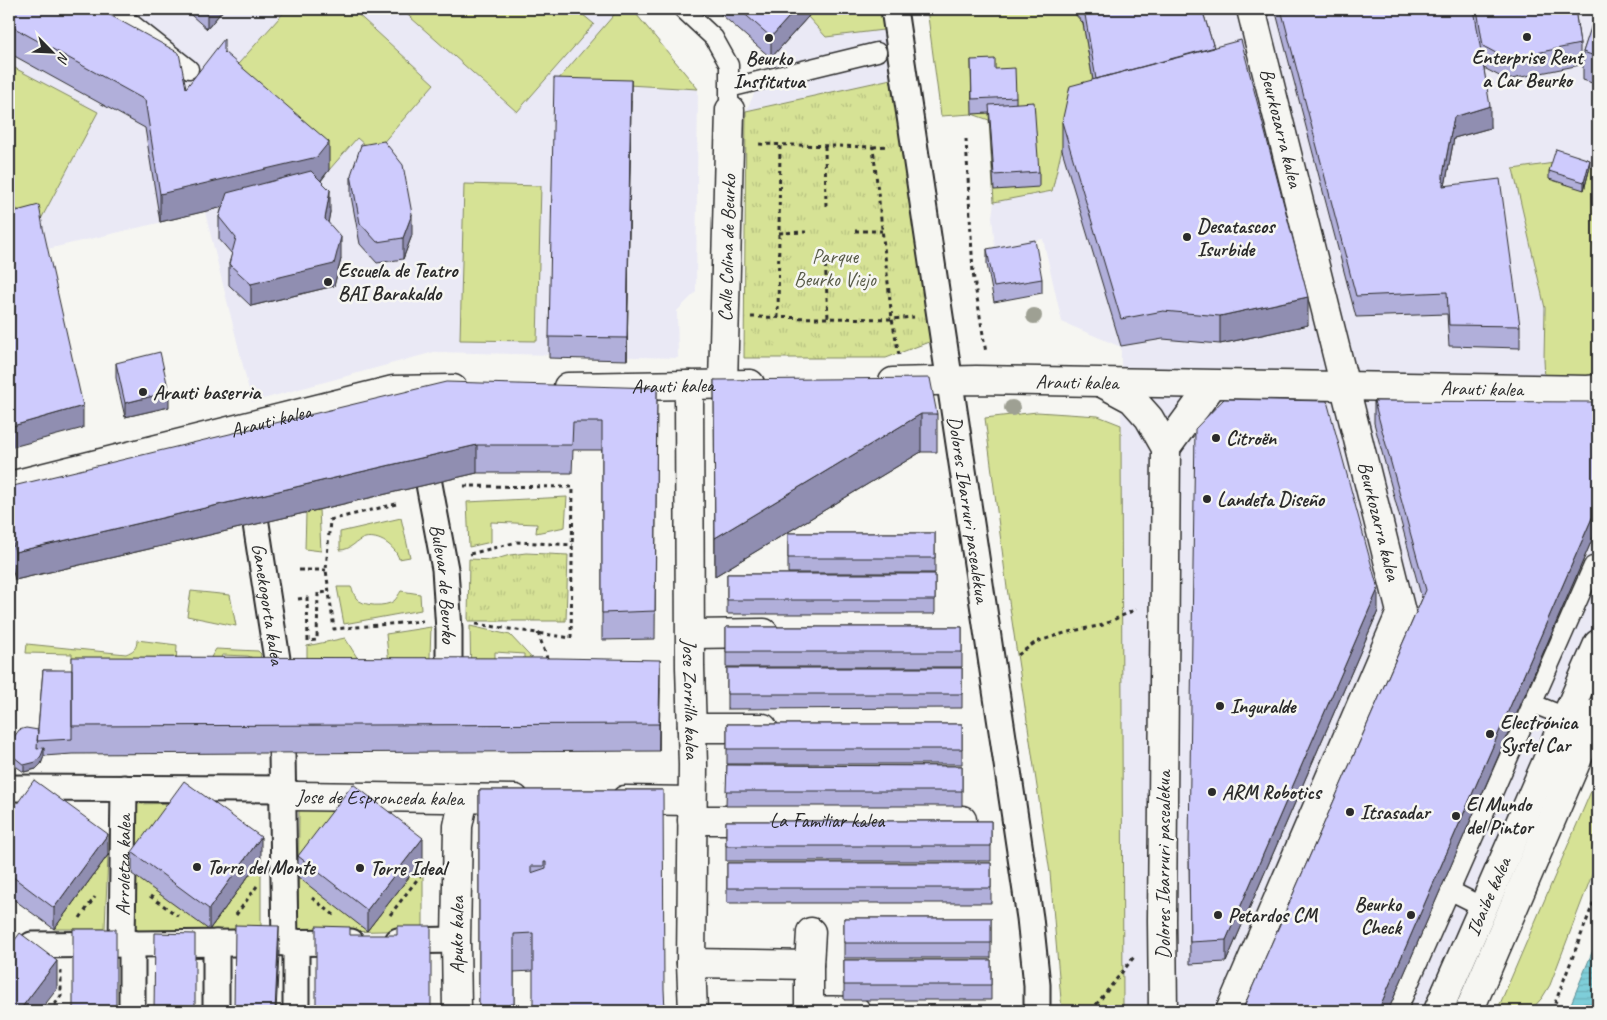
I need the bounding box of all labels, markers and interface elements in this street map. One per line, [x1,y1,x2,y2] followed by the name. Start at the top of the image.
[28,28,78,78] north arrow
[1521,31,1533,43] marker: Enterprise Rent a Car Beurko
[763,32,775,44] marker: Beurko Institutua
[1472,45,1585,93] place label: Enterprise Rent a Car Beurko
[733,46,807,94] place label: Beurko Institutua
[53,50,73,67] text: N
[1254,66,1308,192] street label: Beurkozarra kalea
[712,173,741,322] street label: Calle Colina de Beurko
[1197,214,1276,262] place label: Desatascos Isurbide
[1181,231,1193,243] marker: Desatascos Isurbide
[794,244,877,292] park label: Parque Beurko Viejo
[338,258,459,306] place label: Escuela de Teatro BAI Barakaldo
[322,276,334,288] marker: Escuela de Teatro BAI Barakaldo
[1036,368,1120,395] street label: Arauti kalea
[632,372,716,398] street label: Arauti kalea
[1440,375,1525,401] street label: Arauti kalea
[153,380,263,405] place label: Arauti baserria
[137,386,149,398] marker: Arauti baserria
[228,398,316,443] street label: Arauti kalea
[943,414,995,606] street label: Dolores Ibarruri pasealekua
[1226,426,1277,451] place label: Citroën
[1210,432,1222,444] marker: Citroën
[1352,459,1406,585] street label: Beurkozarra kalea
[1217,487,1326,512] place label: Landeta Diseño
[1201,493,1213,505] marker: Landeta Diseño
[424,522,462,644] street label: Bulevar de Beurko
[247,542,290,669] street label: Ganekogorta kalea
[677,638,705,761] street label: Jose Zorrilla kalea
[1230,694,1297,719] place label: Inguralde
[1214,700,1226,712] marker: Inguralde
[1500,710,1579,758] place label: Electrónica Systel Car
[1484,728,1496,740] marker: Electrónica Systel Car
[1151,769,1176,959] street label: Dolores Ibarruri pasealekua
[1222,780,1323,805] place label: ARM Robotics
[295,783,466,811] street label: Jose de Espronceda kalea
[1206,786,1218,798] marker: ARM Robotics
[1466,792,1535,840] place label: El Mundo del Pintor
[1360,800,1433,825] place label: Itsasadar
[1344,806,1356,818] marker: Itsasadar
[770,808,886,833] street label: La Familiar kalea
[1450,810,1462,822] marker: El Mundo del Pintor
[110,812,136,916] street label: Arroletza kalea
[1460,852,1517,940] street label: Ibaibe kalea
[207,855,316,880] place label: Torre del Monte
[370,856,450,881] place label: Torre Ideal
[191,861,203,873] marker: Torre del Monte
[354,862,366,874] marker: Torre Ideal
[1355,892,1403,940] place label: Beurko Check
[443,894,469,974] street label: Apuko kalea
[1228,903,1318,928] place label: Petardos CM
[1212,909,1224,921] marker: Petardos CM
[1405,909,1417,921] marker: Beurko Check

